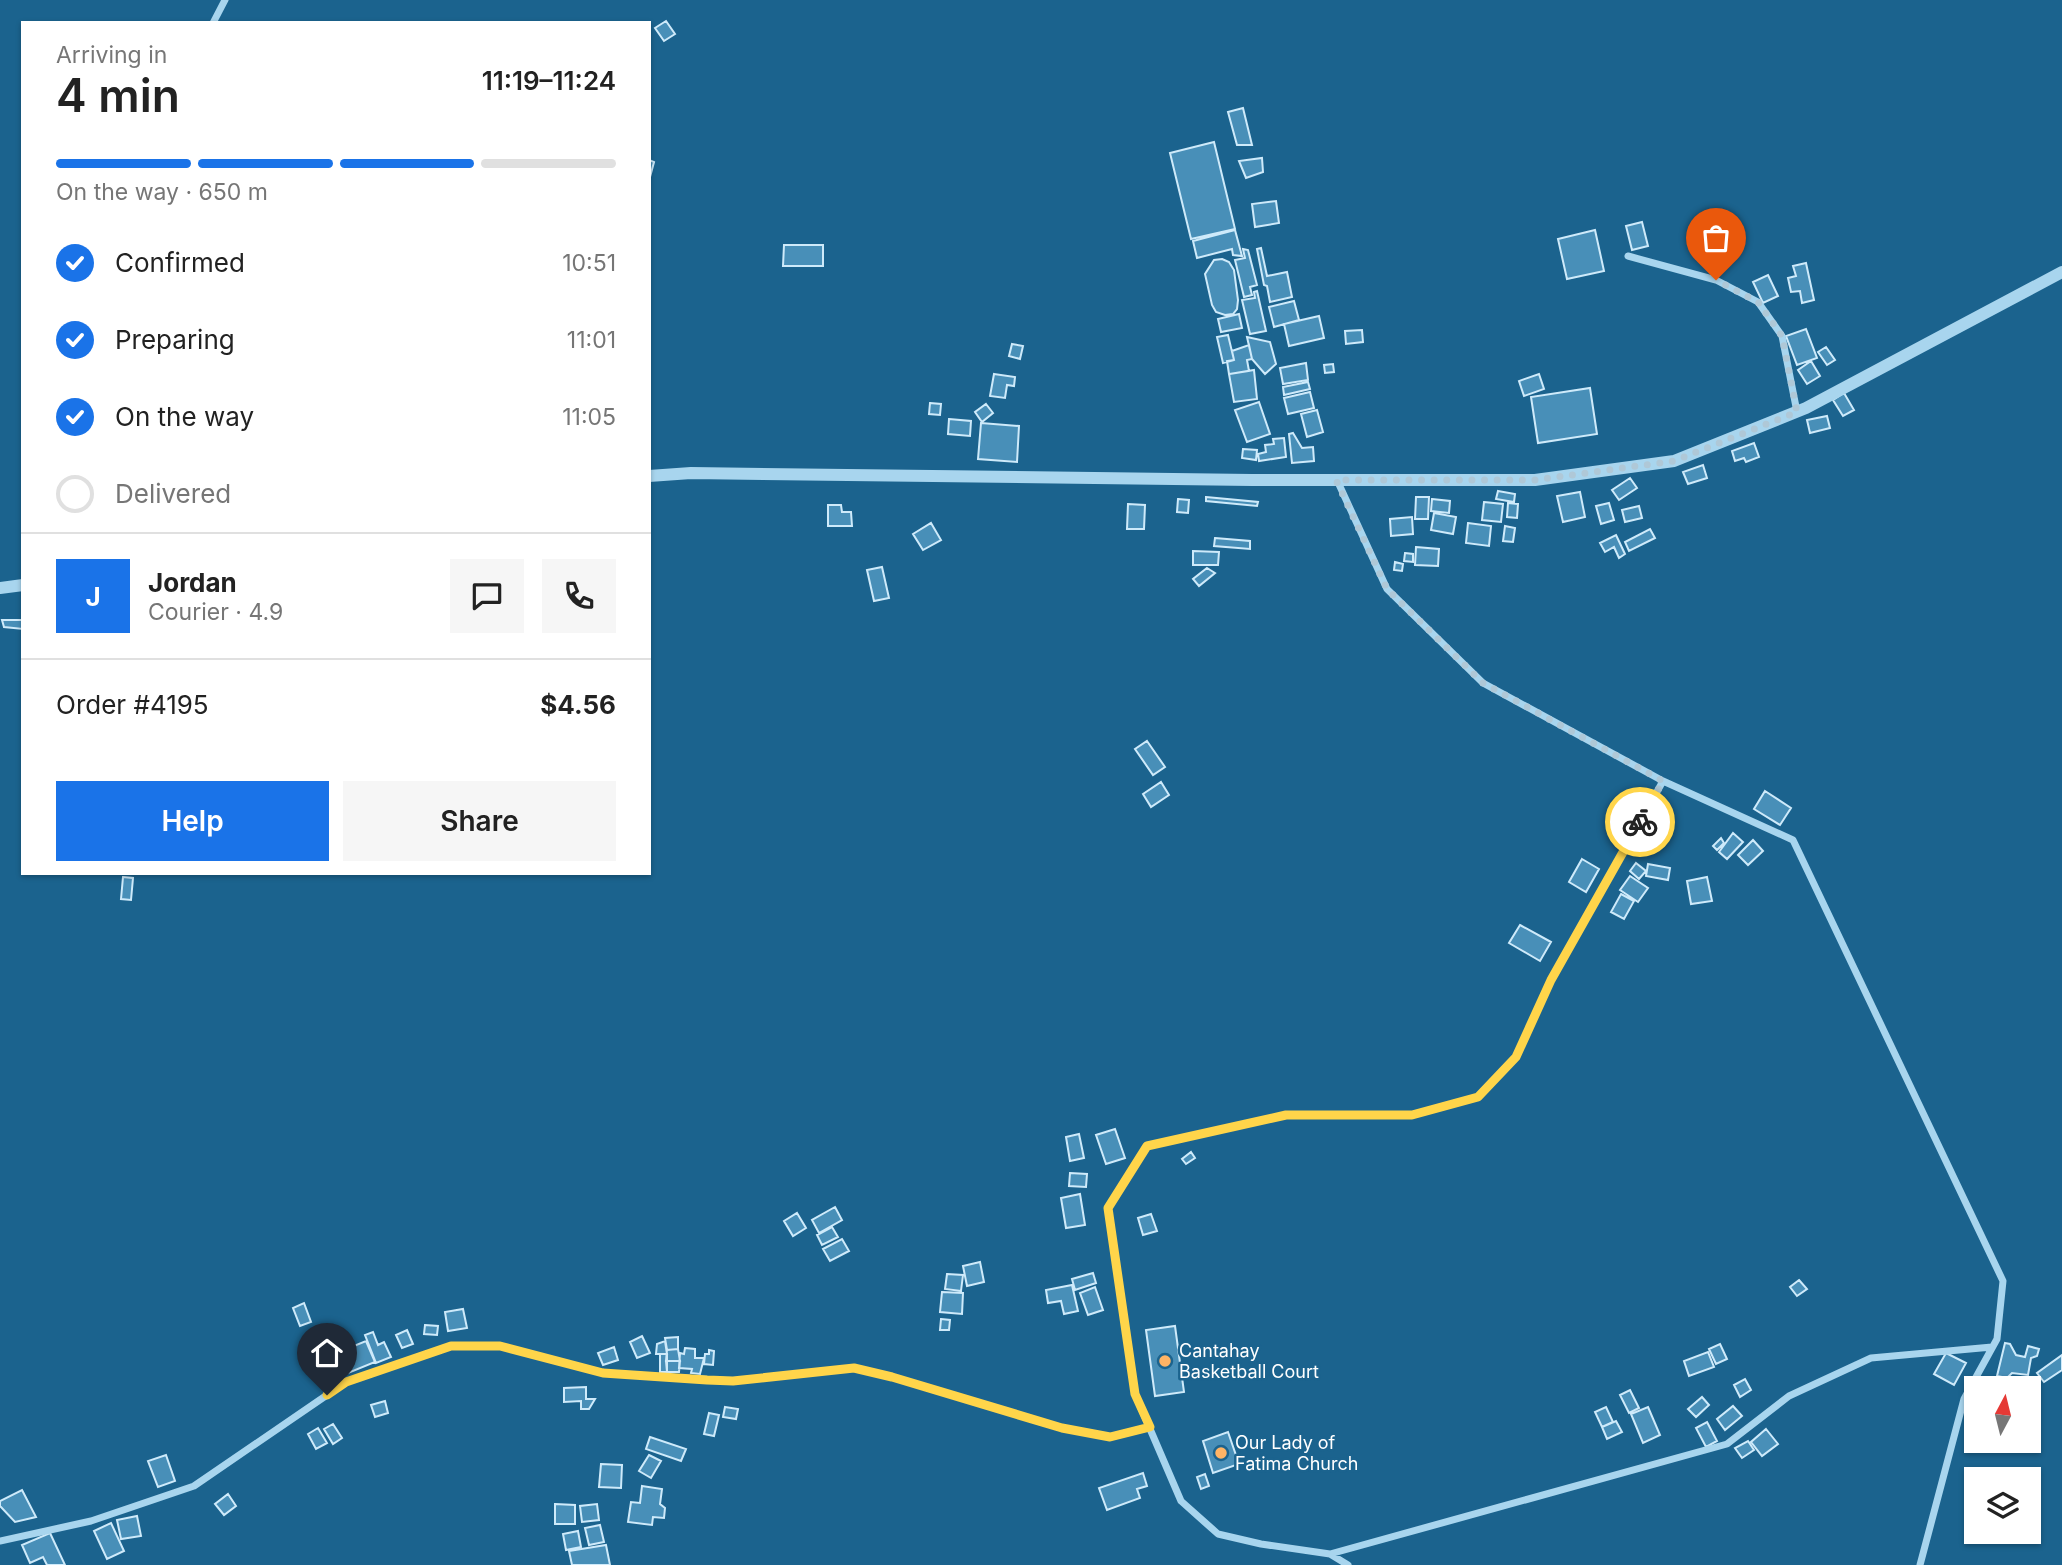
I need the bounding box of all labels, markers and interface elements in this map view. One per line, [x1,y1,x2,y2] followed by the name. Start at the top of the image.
[56,41,167,69] text: Arriving in
[482,65,616,96] text: 11:19–11:24
[56,67,180,123] text: 4 min
[56,178,268,206] text: On the way · 650 m
[1686,208,1746,280] pin
[1697,219,1735,257] icon: bag
[56,244,94,282] icon: check
[115,247,245,278] text: Confirmed
[562,249,616,277] text: 10:51
[56,321,94,359] icon: check
[115,324,235,355] text: Preparing
[567,326,616,354] text: 11:01
[56,398,94,436] icon: check
[115,401,254,432] text: On the way
[562,403,616,431] text: 11:05
[115,478,231,509] text: Delivered
[450,559,524,633] button: chat
[542,559,616,633] button: phone
[148,567,237,598] text: Jordan
[85,581,101,612] text: J
[148,598,283,626] text: Courier · 4.9
[56,689,209,720] text: Order #4195
[540,689,616,720] text: $4.56
[56,781,329,861] button: Help
[343,781,616,861] button: Share
[1605,787,1675,857] courier
[1621,803,1659,841] icon: bike
[297,1323,357,1395] pin
[308,1334,346,1372] icon: home
[1179,1340,1319,1382] place label: Cantahay Basketball Court
[1157,1353,1173,1369] marker: Cantahay Basketball Court
[1964,1376,2040,1452] north arrow
[1964,1376,2041,1544] map controls
[1235,1432,1358,1474] place label: Our Lady of Fatima Church
[1213,1445,1229,1461] marker: Our Lady of Fatima Church
[1964,1467,2041,1544] button: layers

